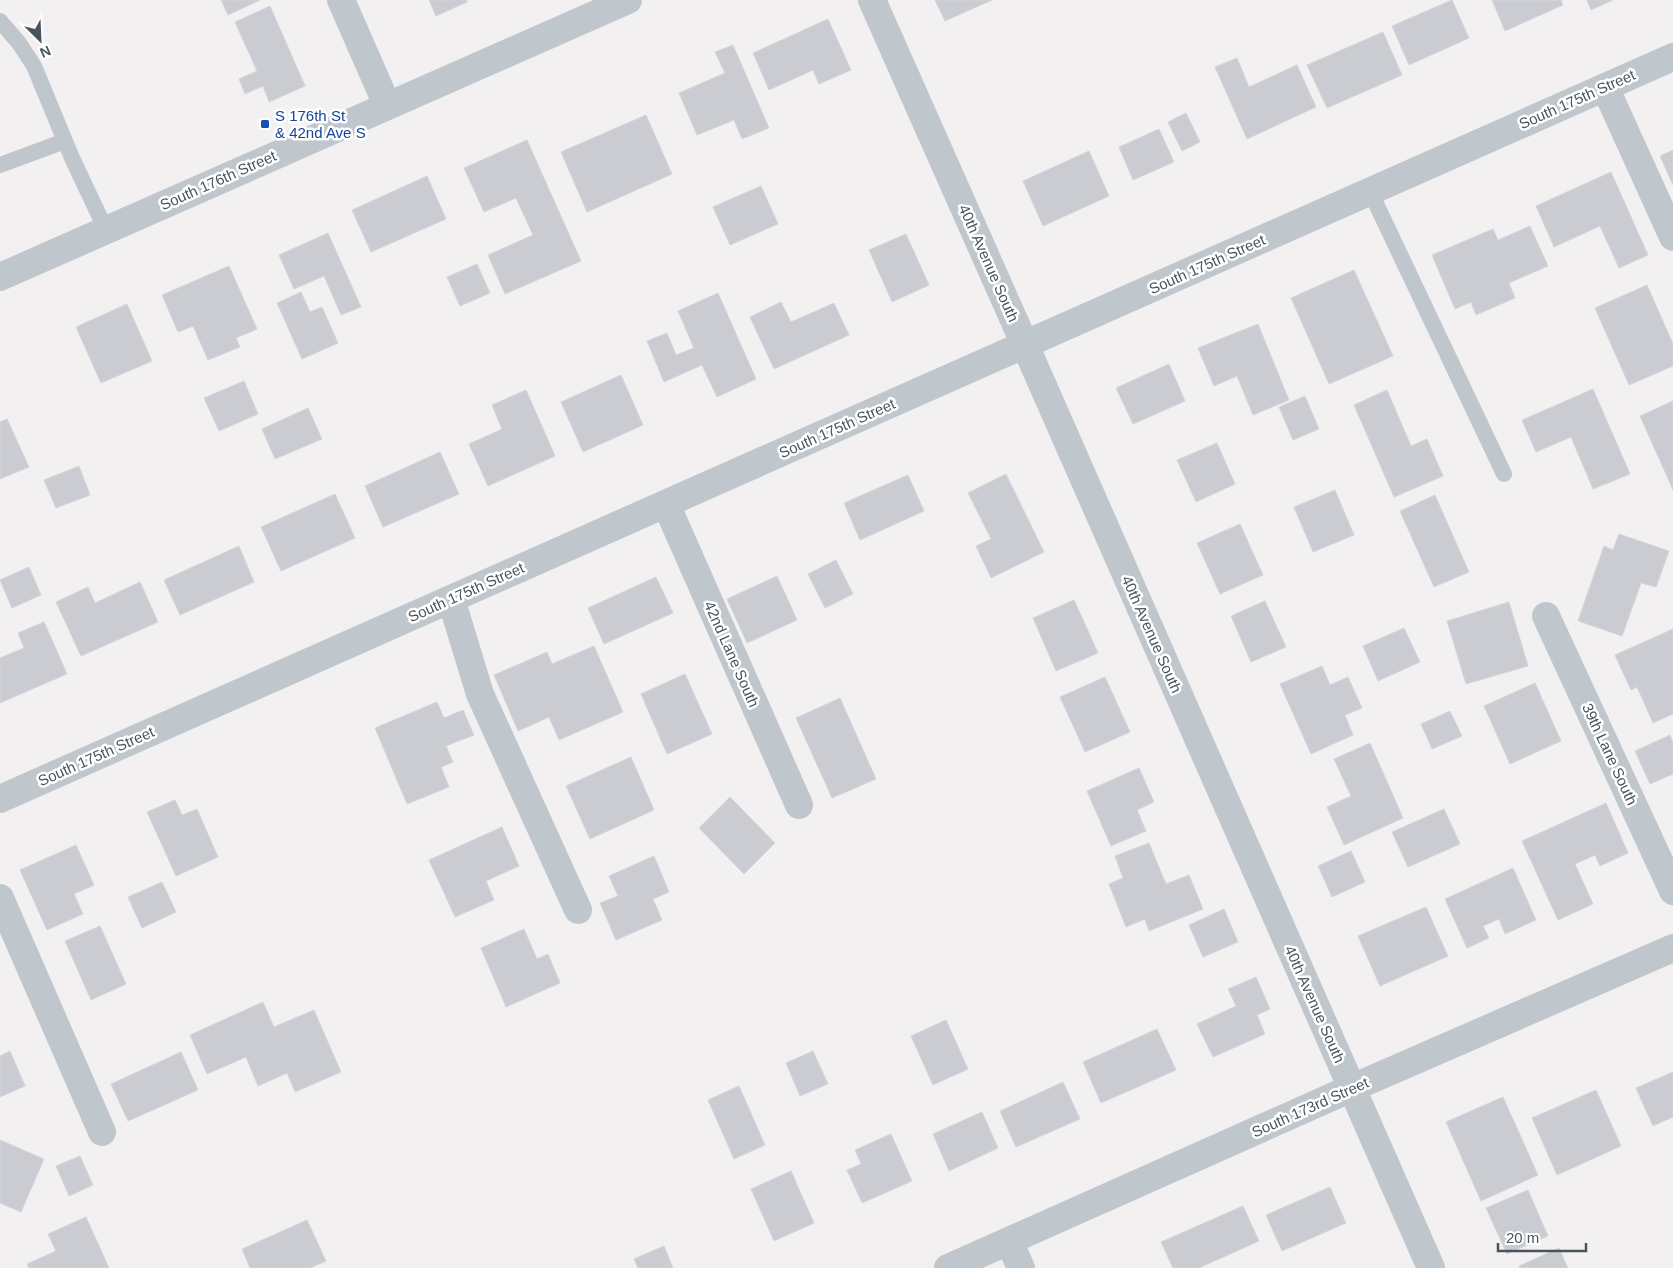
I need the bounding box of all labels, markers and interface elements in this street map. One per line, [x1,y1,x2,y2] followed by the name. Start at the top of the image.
[15,15,65,65] north arrow
[37,43,53,61] text: N
[1516,65,1638,132] street label: South 175th Street
[275,107,366,141] place label: S 176th St & 42nd Ave S
[259,118,271,130] marker: S 176th St & 42nd Ave S
[157,146,279,213] street label: South 176th Street
[956,202,1022,324] street label: 40th Avenue South
[1146,230,1268,297] street label: South 175th Street
[776,394,898,461] street label: South 175th Street
[405,558,527,625] street label: South 175th Street
[1119,573,1185,695] street label: 40th Avenue South
[701,598,763,710] street label: 42nd Lane South
[1579,701,1641,807] street label: 39th Lane South
[35,722,157,789] street label: South 175th Street
[1282,943,1348,1065] street label: 40th Avenue South
[1249,1073,1372,1140] street label: South 173rd Street
[1498,1220,1586,1252] scale bar
[1506,1229,1539,1246] text: 20 m

